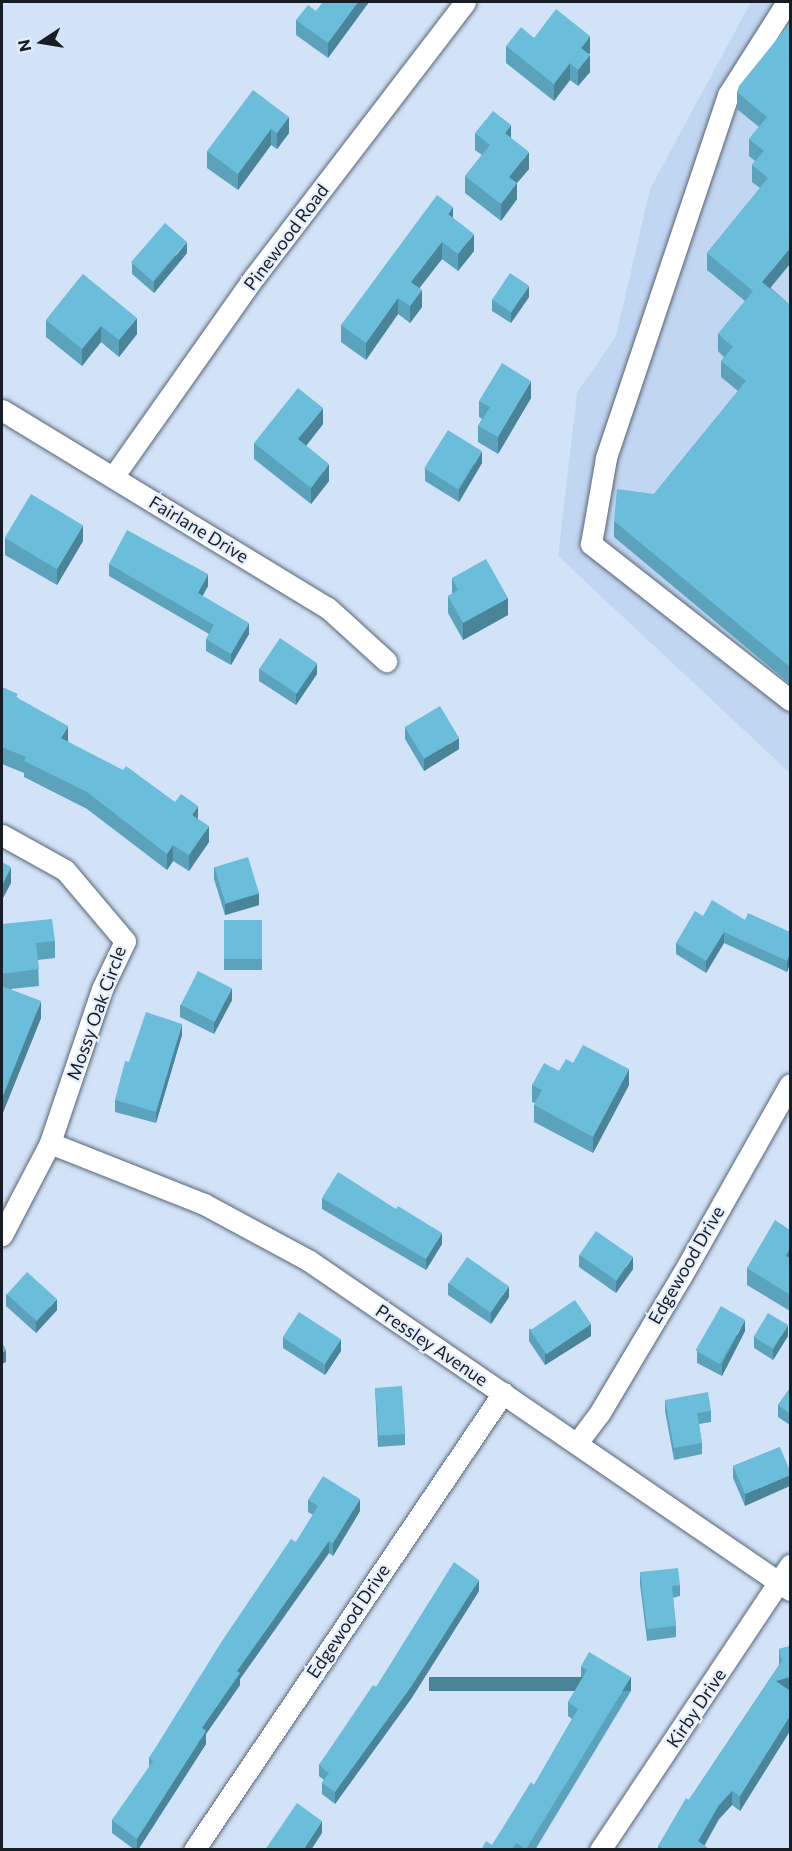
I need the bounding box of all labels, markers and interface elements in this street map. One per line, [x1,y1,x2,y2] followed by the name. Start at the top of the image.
[12,12,72,72] north arrow
[13,38,34,54] text: N
[239,180,333,294] street label: Pinewood Road
[145,491,253,567] street label: Fairlane Drive
[62,943,130,1083] street label: Mossy Oak Circle
[643,1202,729,1328] street label: Edgewood Drive
[372,1300,492,1390] street label: Pressley Avenue
[302,1560,394,1682] street label: Edgewood Drive
[662,1664,730,1752] street label: Kirby Drive

